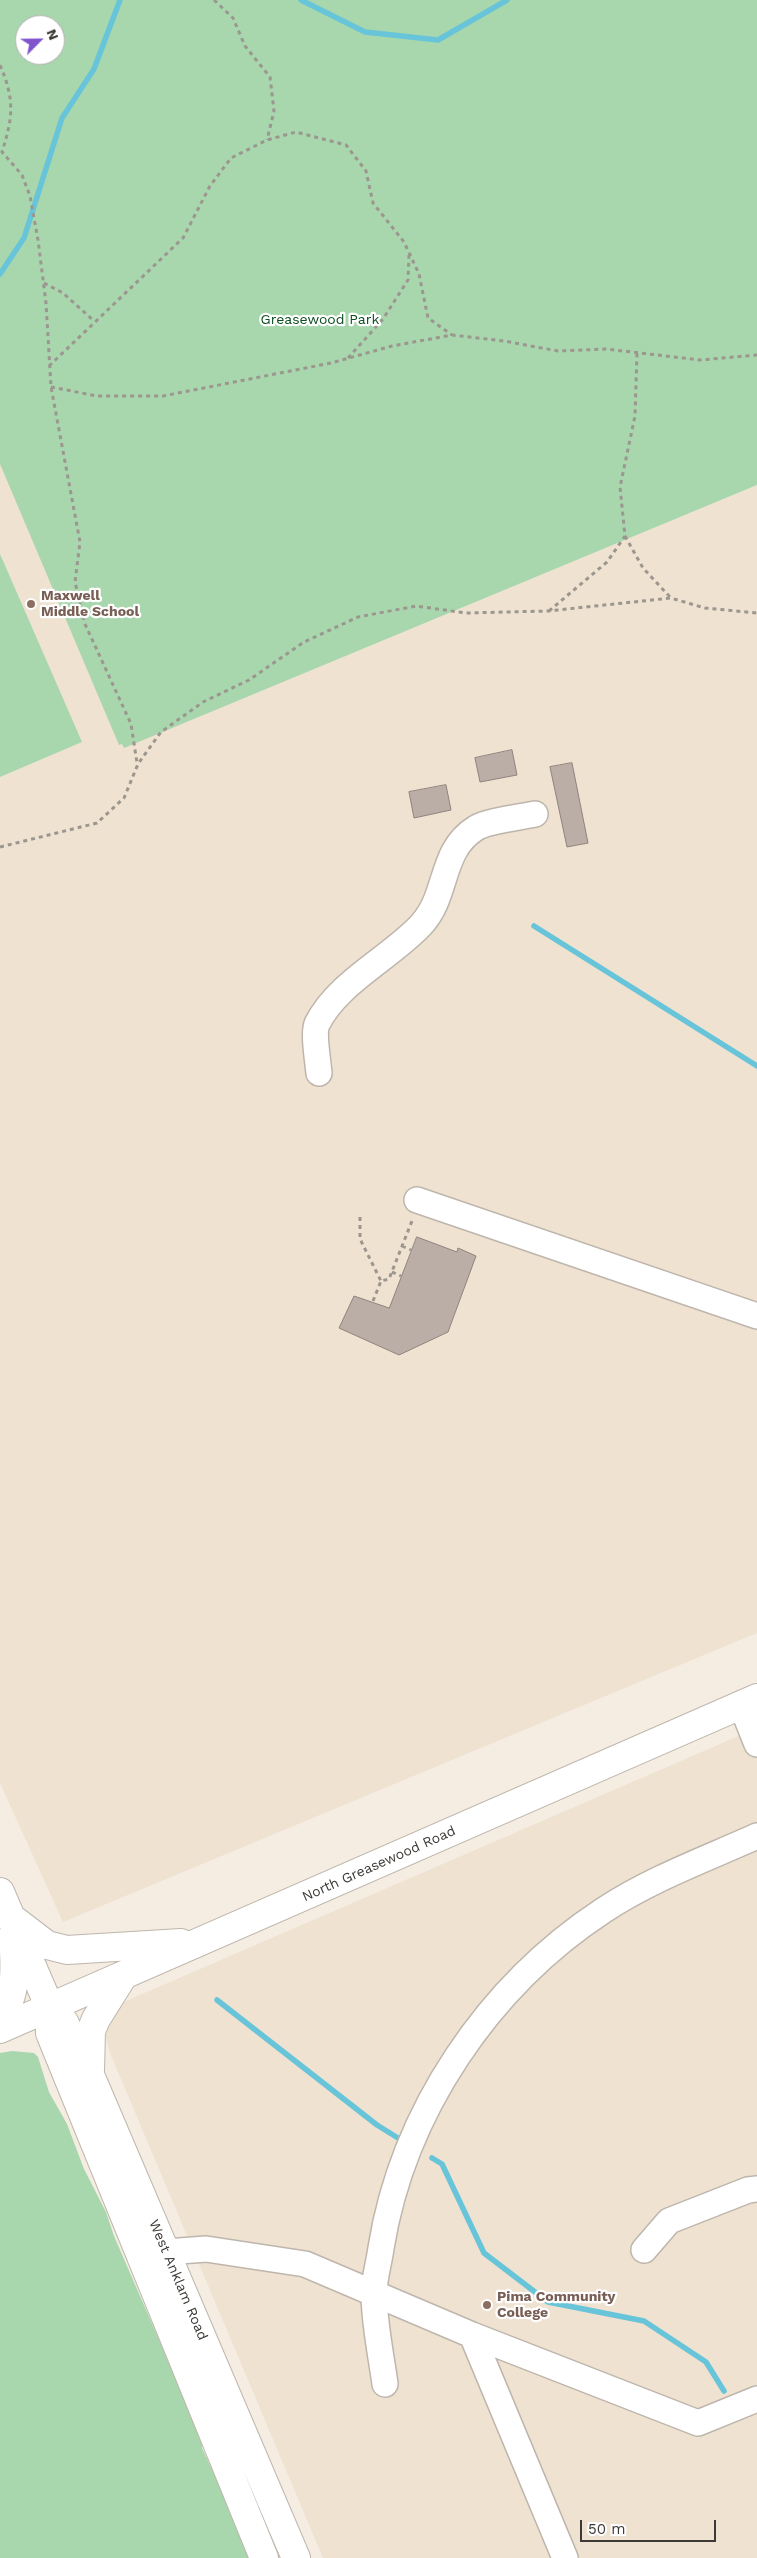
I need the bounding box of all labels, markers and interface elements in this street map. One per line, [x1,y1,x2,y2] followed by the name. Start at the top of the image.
[15,15,65,65] north arrow
[43,27,62,42] text: N
[261,312,379,328] park label: Greasewood Park
[41,588,139,620] place label: Maxwell Middle School
[25,598,37,610] marker: Maxwell Middle School
[300,1823,458,1905] street label: North Greasewood Road
[145,2217,211,2343] street label: West Anklam Road
[497,2289,615,2322] place label: Pima Community College
[481,2299,493,2311] marker: Pima Community College
[582,2510,718,2542] scale bar
[588,2520,625,2538] text: 50 m

